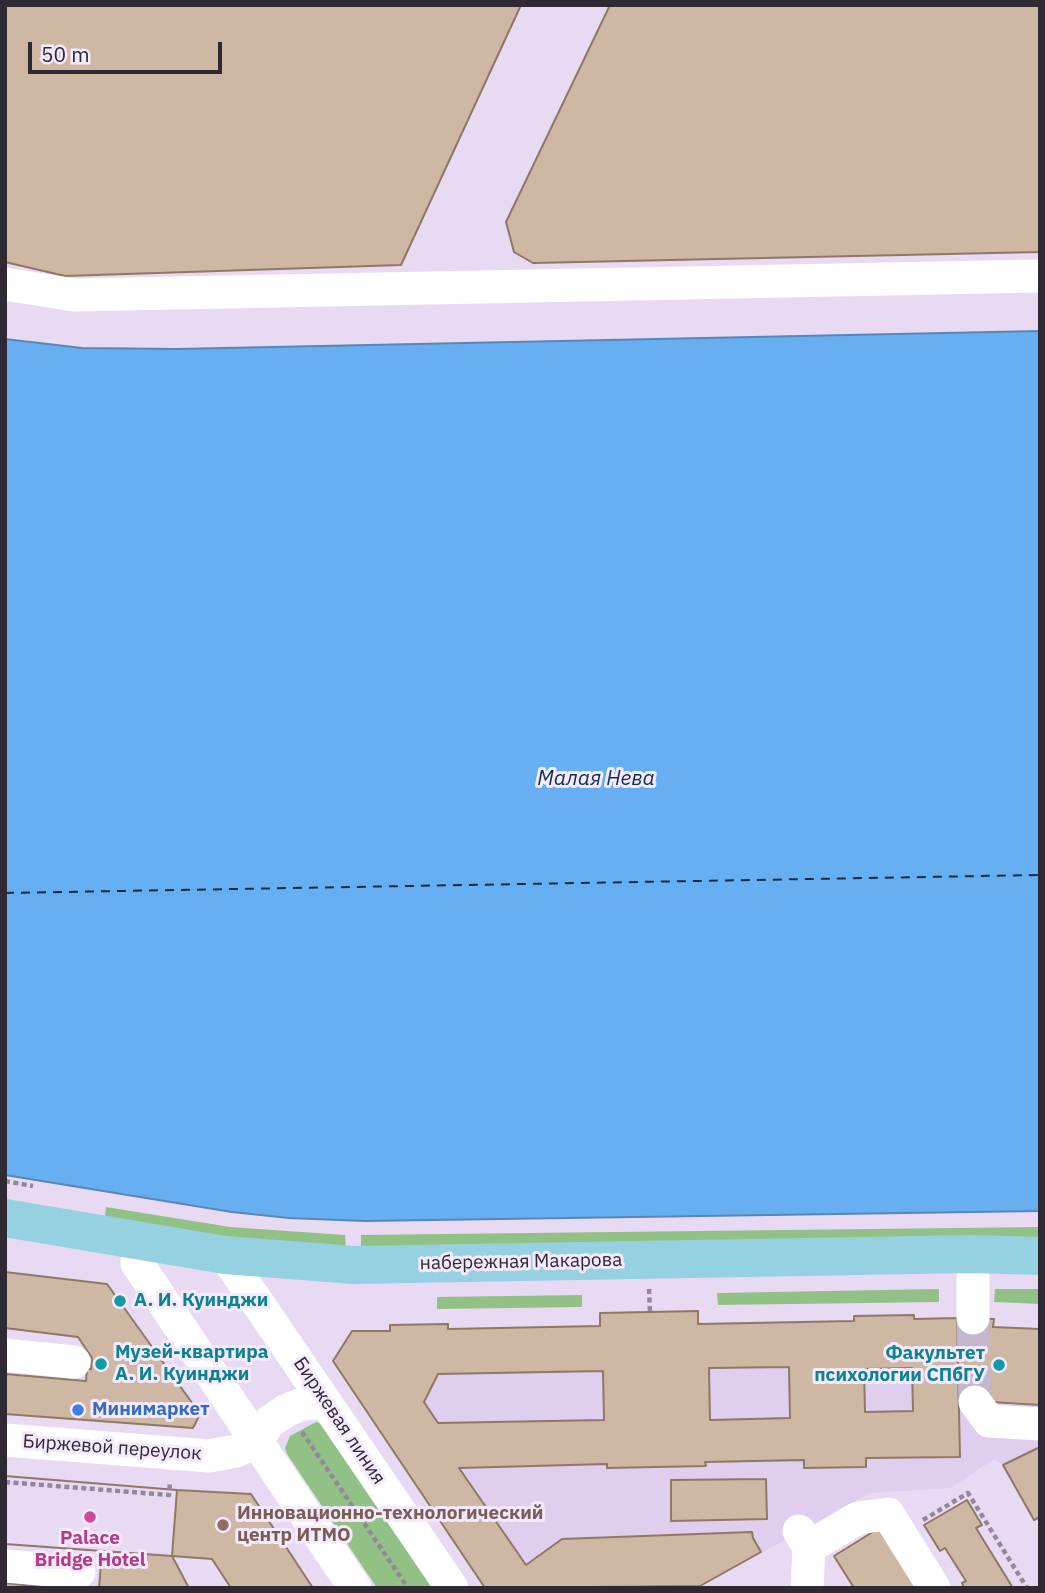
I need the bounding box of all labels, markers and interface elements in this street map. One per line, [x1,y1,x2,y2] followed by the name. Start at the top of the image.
[32,28,226,72] scale bar
[41,40,90,68] text: 50 m
[537,766,655,792] water label: Малая Нева
[420,1249,622,1275] street label: набережная Макарова
[134,1290,268,1312] place label: А. И. Куинджи
[112,1293,128,1309] marker: А. И. Куинджи
[115,1342,269,1386] place label: Музей-квартира А. И. Куинджи
[814,1343,985,1387] place label: Факультет психологии СПбГУ
[288,1353,390,1489] street label: Биржевая линия
[93,1356,109,1372] marker: Музей-квартира А. И. Куинджи
[991,1357,1007,1373] marker: Факультет психологии СПбГУ
[92,1399,210,1421] place label: Минимаркет
[70,1402,86,1418] marker: Минимаркет
[22,1430,202,1466] street label: Биржевой переулок
[237,1503,543,1547] place label: Инновационно-технологический центр ИТМО
[82,1509,98,1525] marker: Palace Bridge Hotel
[215,1517,231,1533] marker: Инновационно-технологический центр ИТМО
[35,1528,145,1572] place label: Palace Bridge Hotel

